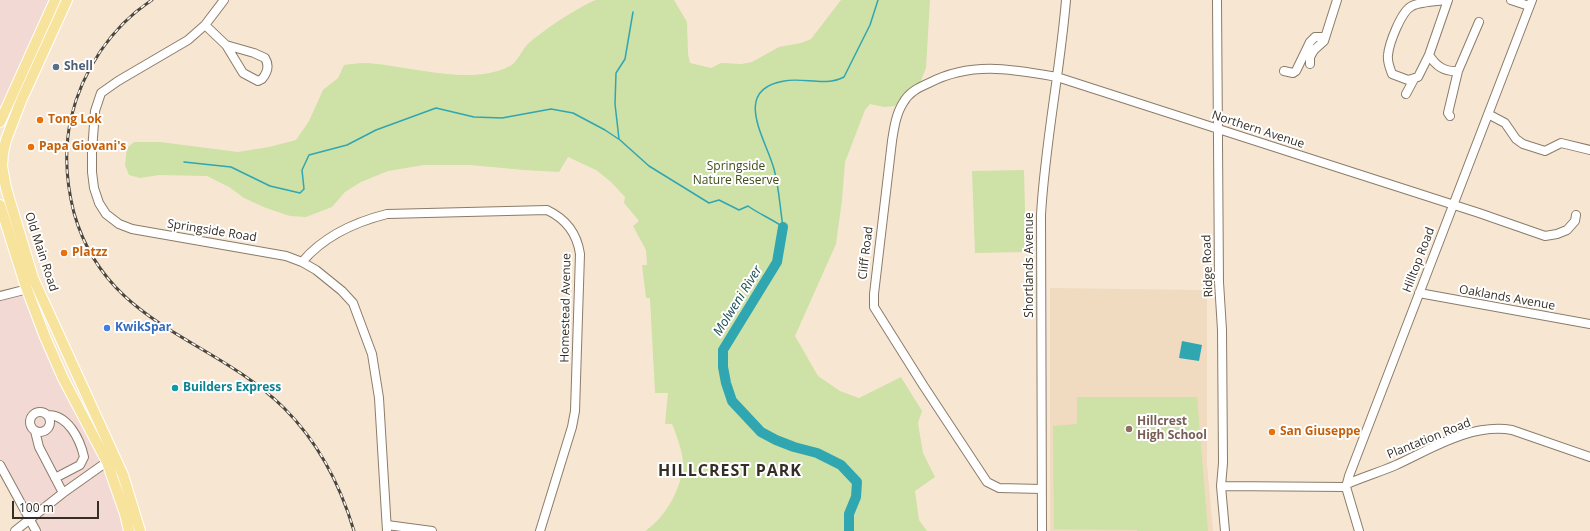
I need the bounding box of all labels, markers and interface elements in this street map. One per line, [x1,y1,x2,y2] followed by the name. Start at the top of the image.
[64,60,93,74] place label: Shell
[51,62,61,72] marker: Shell
[1210,108,1306,152] street label: Northern Avenue
[48,113,102,127] place label: Tong Lok
[35,115,45,125] marker: Tong Lok
[39,140,126,154] place label: Papa Giovani's
[26,142,36,152] marker: Papa Giovani's
[693,160,779,188] park label: Springside Nature Reserve
[21,211,61,293] street label: Old Main Road
[1023,212,1037,318] street label: Shortlands Avenue
[166,217,258,245] street label: Springside Road
[1400,225,1438,295] street label: Hilltop Road
[856,226,876,280] street label: Cliff Road
[1200,234,1216,298] street label: Ridge Road
[72,246,107,260] place label: Platzz
[59,248,69,258] marker: Platzz
[558,253,574,363] street label: Homestead Avenue
[710,263,766,339] water label: Molweni River
[1458,282,1556,314] street label: Oaklands Avenue
[115,321,171,335] place label: KwikSpar
[102,323,112,333] marker: KwikSpar
[183,381,281,395] place label: Builders Express
[170,383,180,393] marker: Builders Express
[1137,415,1207,443] place label: Hillcrest High School
[1385,416,1473,462] street label: Plantation Road
[1124,424,1134,434] marker: Hillcrest High School
[1280,425,1360,439] place label: San Giuseppe
[1267,427,1277,437] marker: San Giuseppe
[658,461,802,481] district label: HILLCREST PARK
[14,493,101,519] scale bar
[19,499,54,516] text: 100 m

